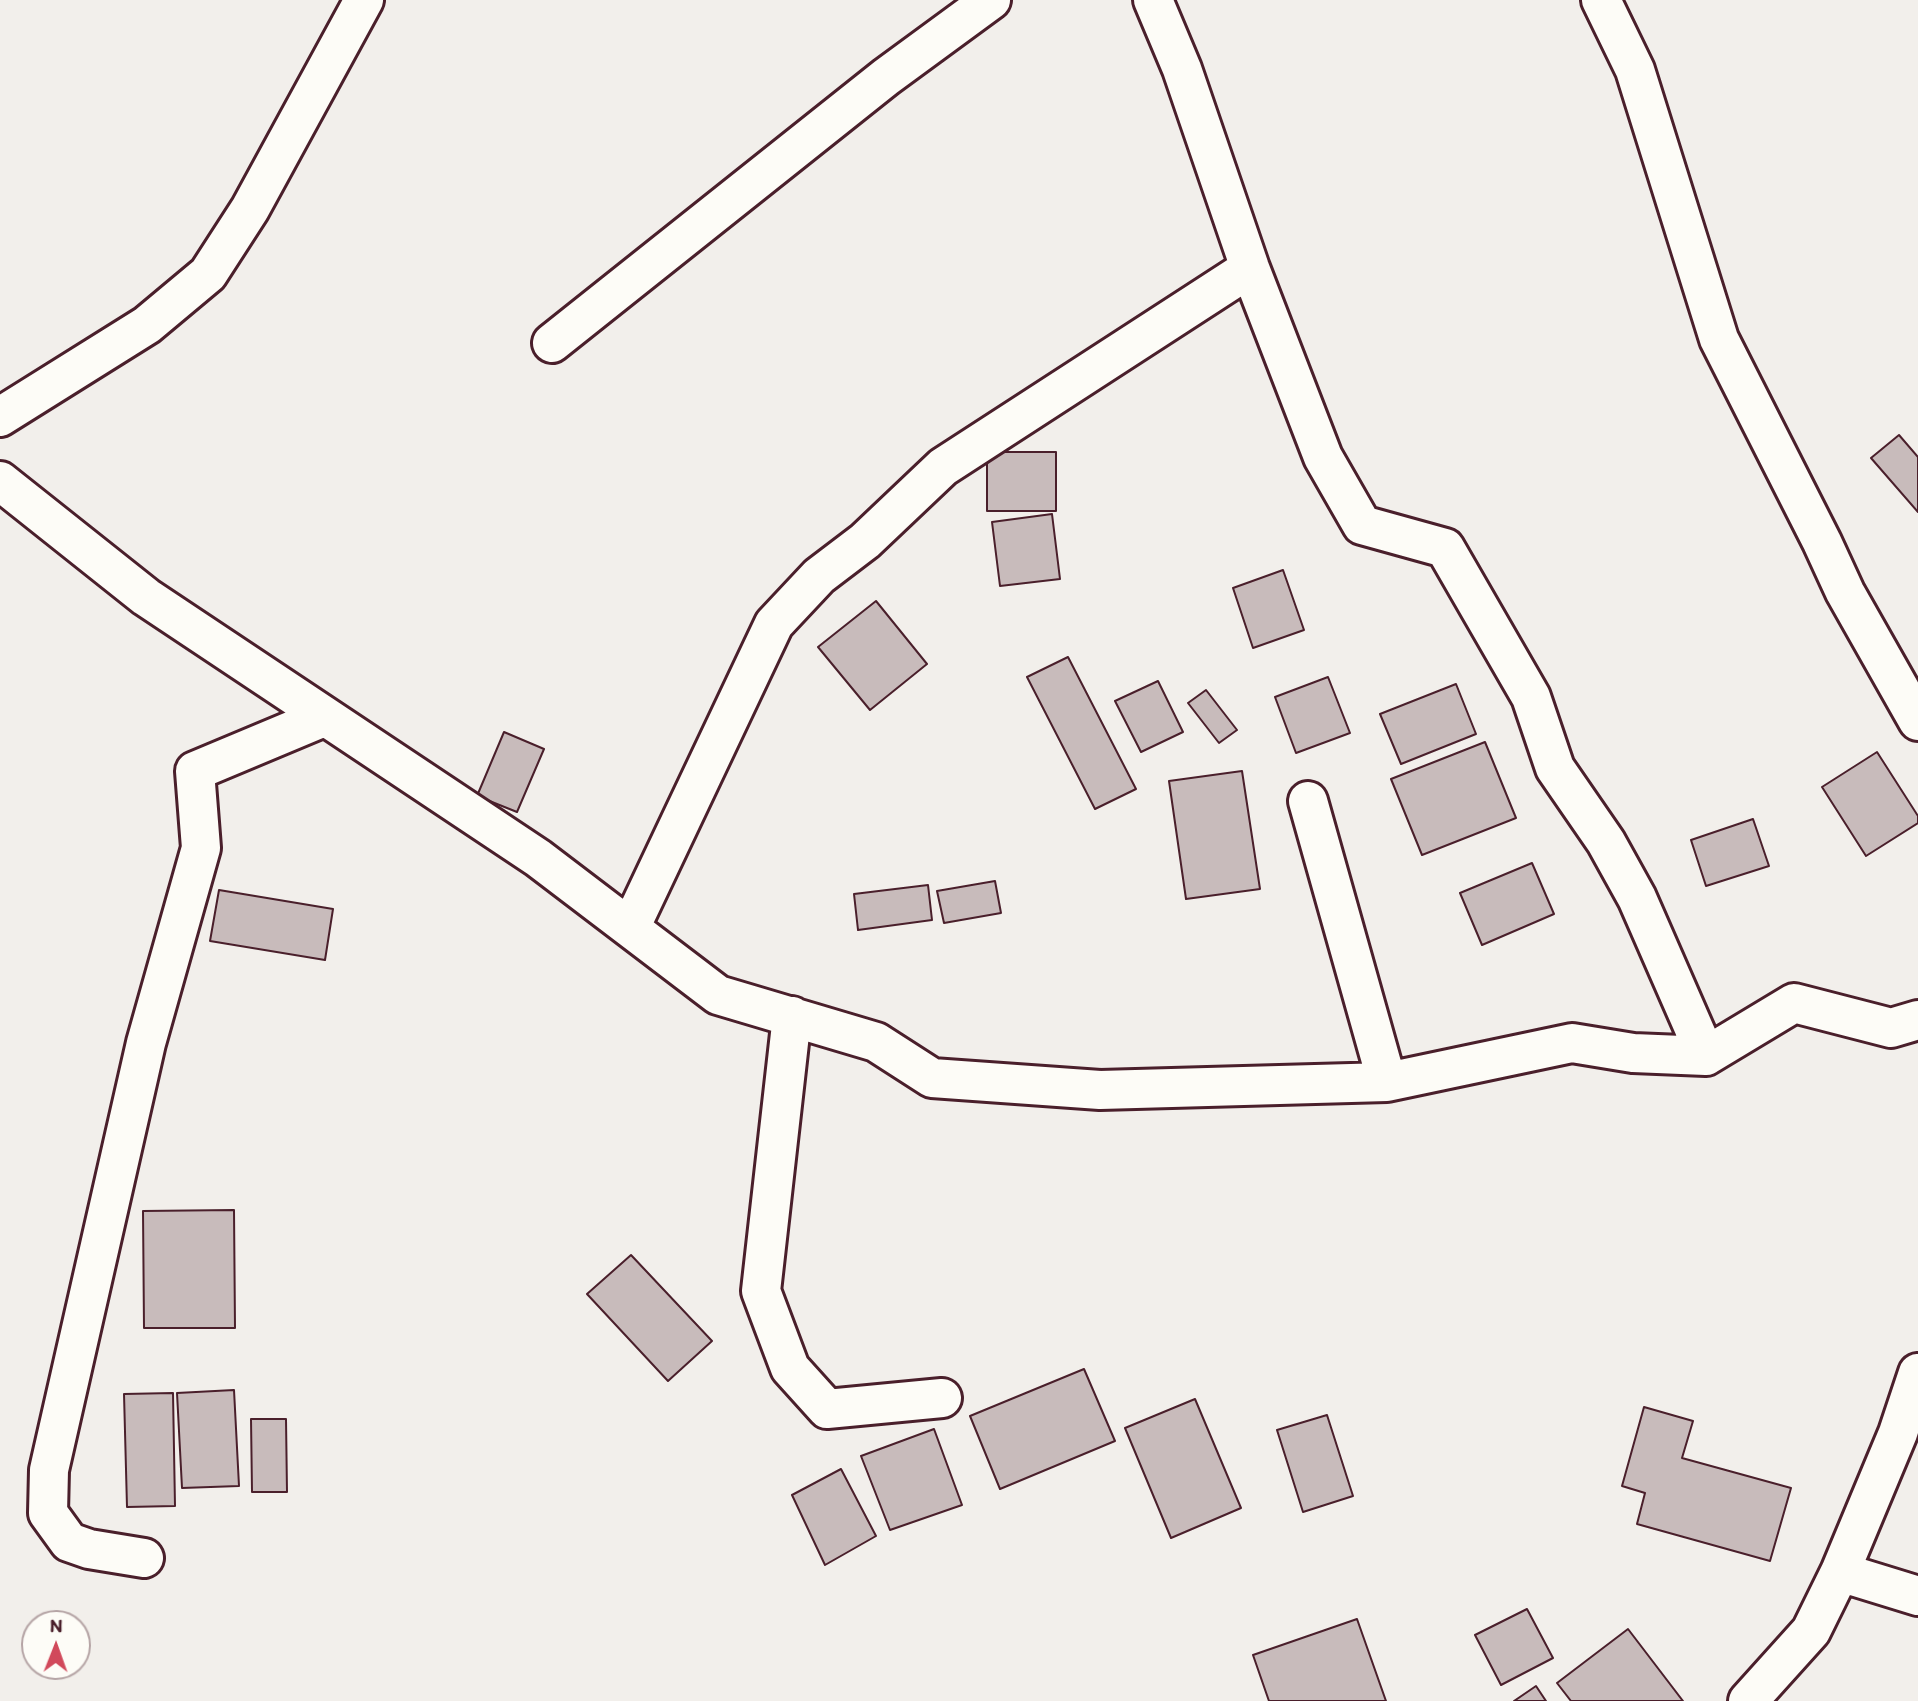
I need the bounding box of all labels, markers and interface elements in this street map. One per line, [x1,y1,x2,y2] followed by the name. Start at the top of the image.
[21,1610,91,1680] north arrow
[50,1614,63,1637] text: N

